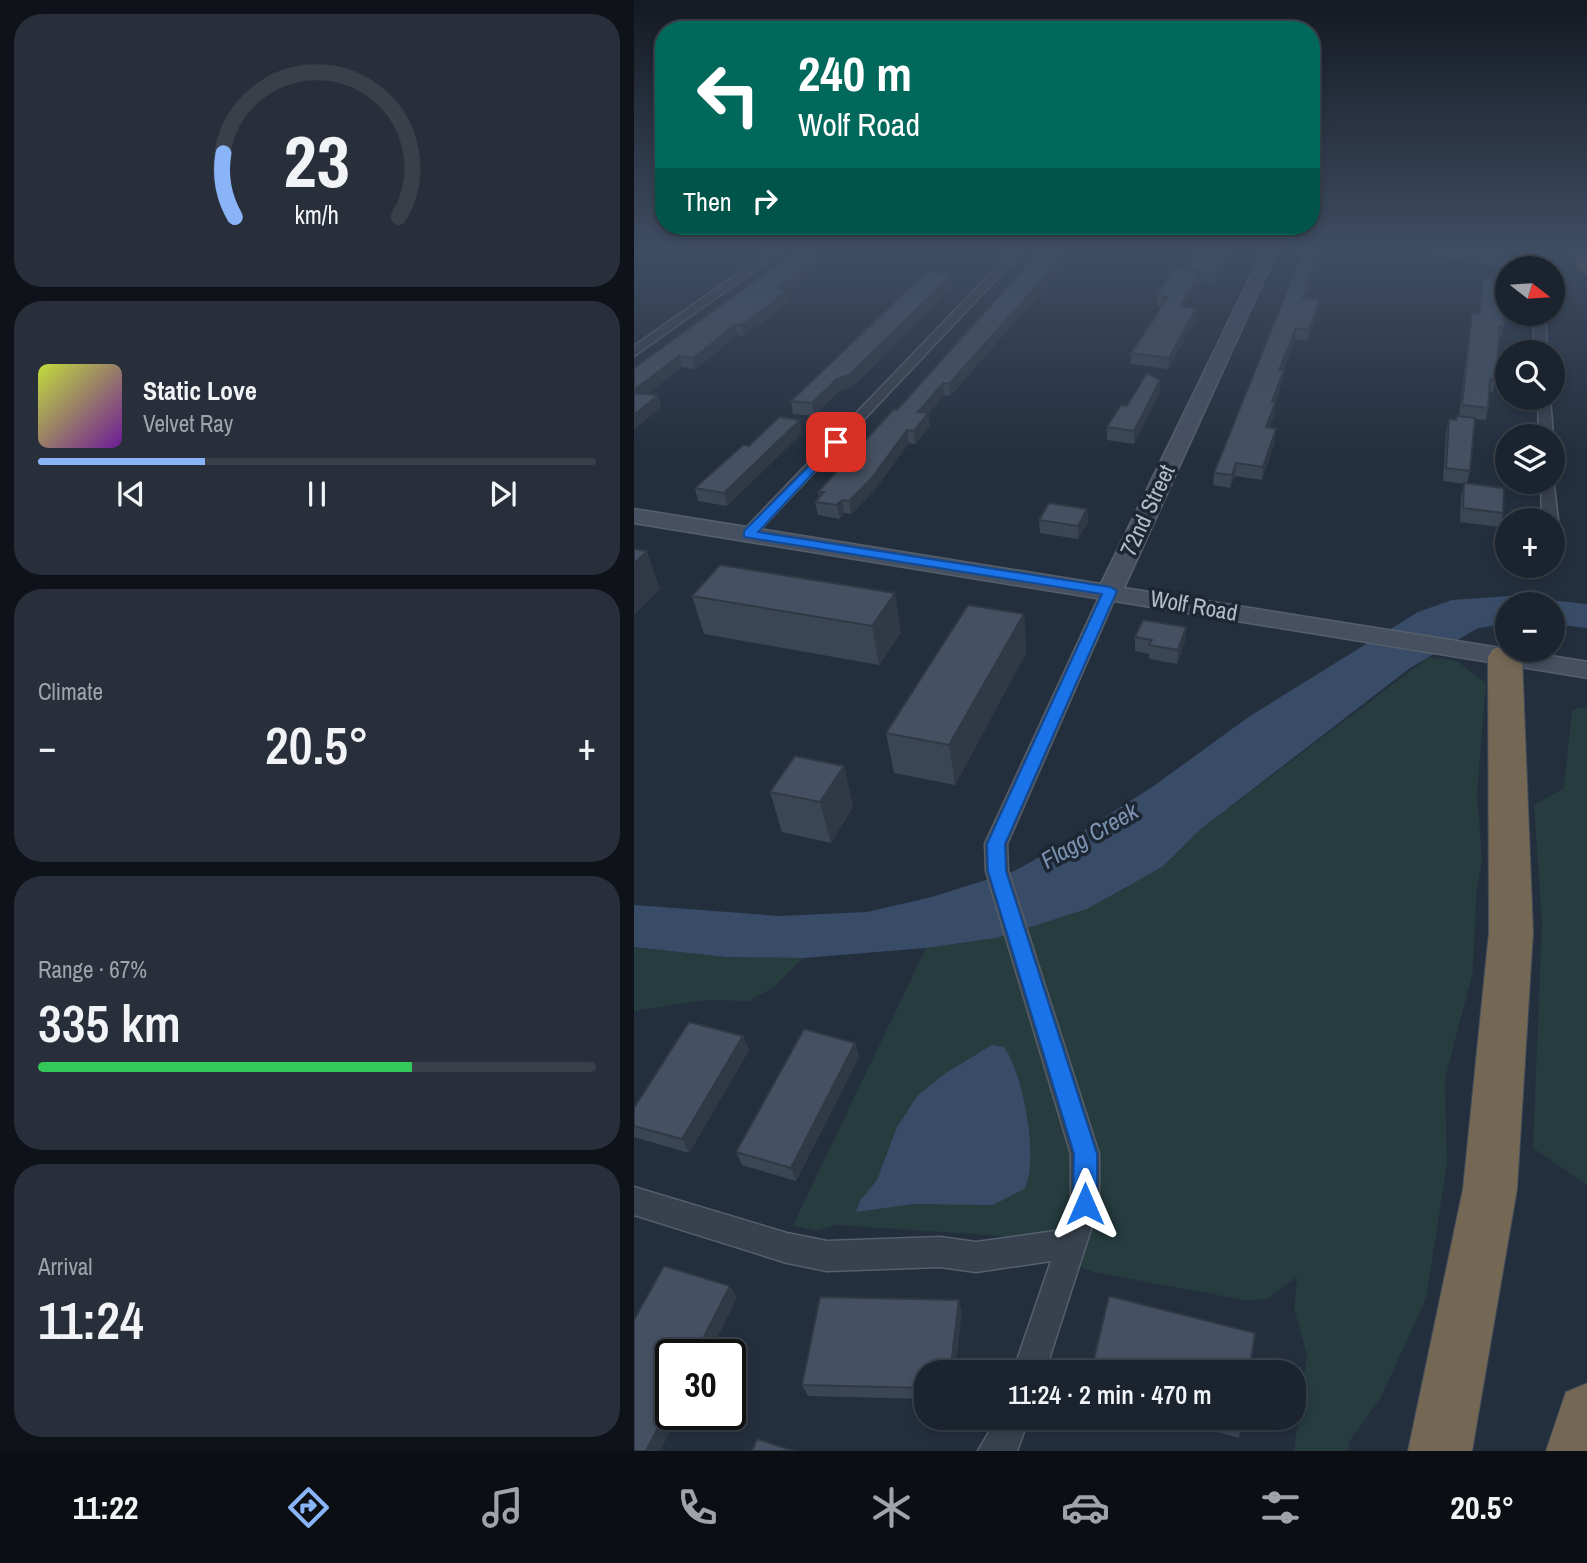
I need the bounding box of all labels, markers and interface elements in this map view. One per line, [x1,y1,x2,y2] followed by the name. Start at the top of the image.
[798,40,912,106] text: 240 m
[683,49,774,140] icon: left
[798,103,920,146] text: Wolf Road
[284,112,350,210] text: 23
[746,182,784,220] icon: right
[683,184,732,219] text: Then
[295,198,339,232] text: km/h
[1495,256,1565,326] north arrow
[1495,256,1565,662] map controls
[1495,340,1565,410] button: search
[143,373,257,408] text: Static Love
[143,408,233,439] text: Velvet Ray
[806,412,866,472] pin
[817,423,855,461] icon: arrive
[1495,424,1565,494] button: layers
[1112,459,1182,561] street label: 72nd Street
[112,475,150,513] icon: previous
[298,475,336,513] icon: pause
[484,475,522,513] icon: next
[1495,508,1565,578] button: +
[1148,582,1240,628] street label: Wolf Road
[1495,592,1565,662] button: −
[38,676,103,707] text: Climate
[265,710,369,780] text: 20.5°
[38,721,56,772] text: −
[578,721,596,772] text: +
[1035,794,1144,876] water label: Flagg Creek
[38,954,147,985] text: Range · 67%
[38,988,181,1058] text: 335 km
[1048,1167,1122,1241] position arrow
[38,1251,93,1282] text: Arrival
[38,1285,144,1355] text: 11:24
[655,1339,746,1430] speed limit sign: 30
[1008,1377,1212,1412] text: 11:24 · 2 min · 470 m
[284,1483,333,1532] icon: directions
[478,1483,527,1532] icon: music
[673,1483,722,1532] icon: phone
[867,1483,916,1532] icon: climate
[1061,1483,1110,1532] icon: car
[1256,1483,1305,1532] icon: filters
[73,1486,138,1529] text: 11:22
[1450,1486,1514,1529] text: 20.5°

